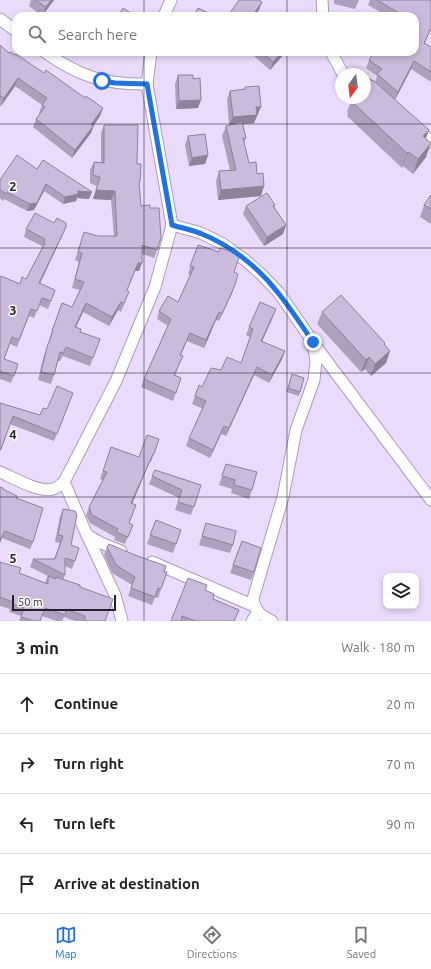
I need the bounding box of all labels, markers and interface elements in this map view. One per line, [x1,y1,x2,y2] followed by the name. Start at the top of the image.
[12,12,419,56] search box
[26,23,48,45] icon: search
[58,26,137,43] text: Search here
[335,68,371,104] north arrow
[93,72,111,90] route start
[9,179,17,193] text: 2
[9,303,17,317] text: 3
[304,333,322,351] route end
[9,427,17,441] text: 4
[9,551,17,565] text: 5
[383,573,419,609] map controls
[383,573,419,609] button: layers
[12,593,116,612] scale bar
[18,596,42,608] text: 50 m
[16,638,59,657] text: 3 min
[341,640,415,654] text: Walk · 180 m
[16,693,38,715] icon: ahead
[54,695,118,712] text: Continue
[386,697,415,711] text: 20 m
[16,753,38,775] icon: right
[54,755,124,772] text: Turn right
[386,757,415,771] text: 70 m
[16,813,38,835] icon: left
[54,815,115,832] text: Turn left
[386,817,415,831] text: 90 m
[16,873,38,895] icon: arrive
[54,875,200,892] text: Arrive at destination
[55,924,77,960] tab: Map
[187,924,237,960] tab: Directions
[347,924,376,960] tab: Saved

